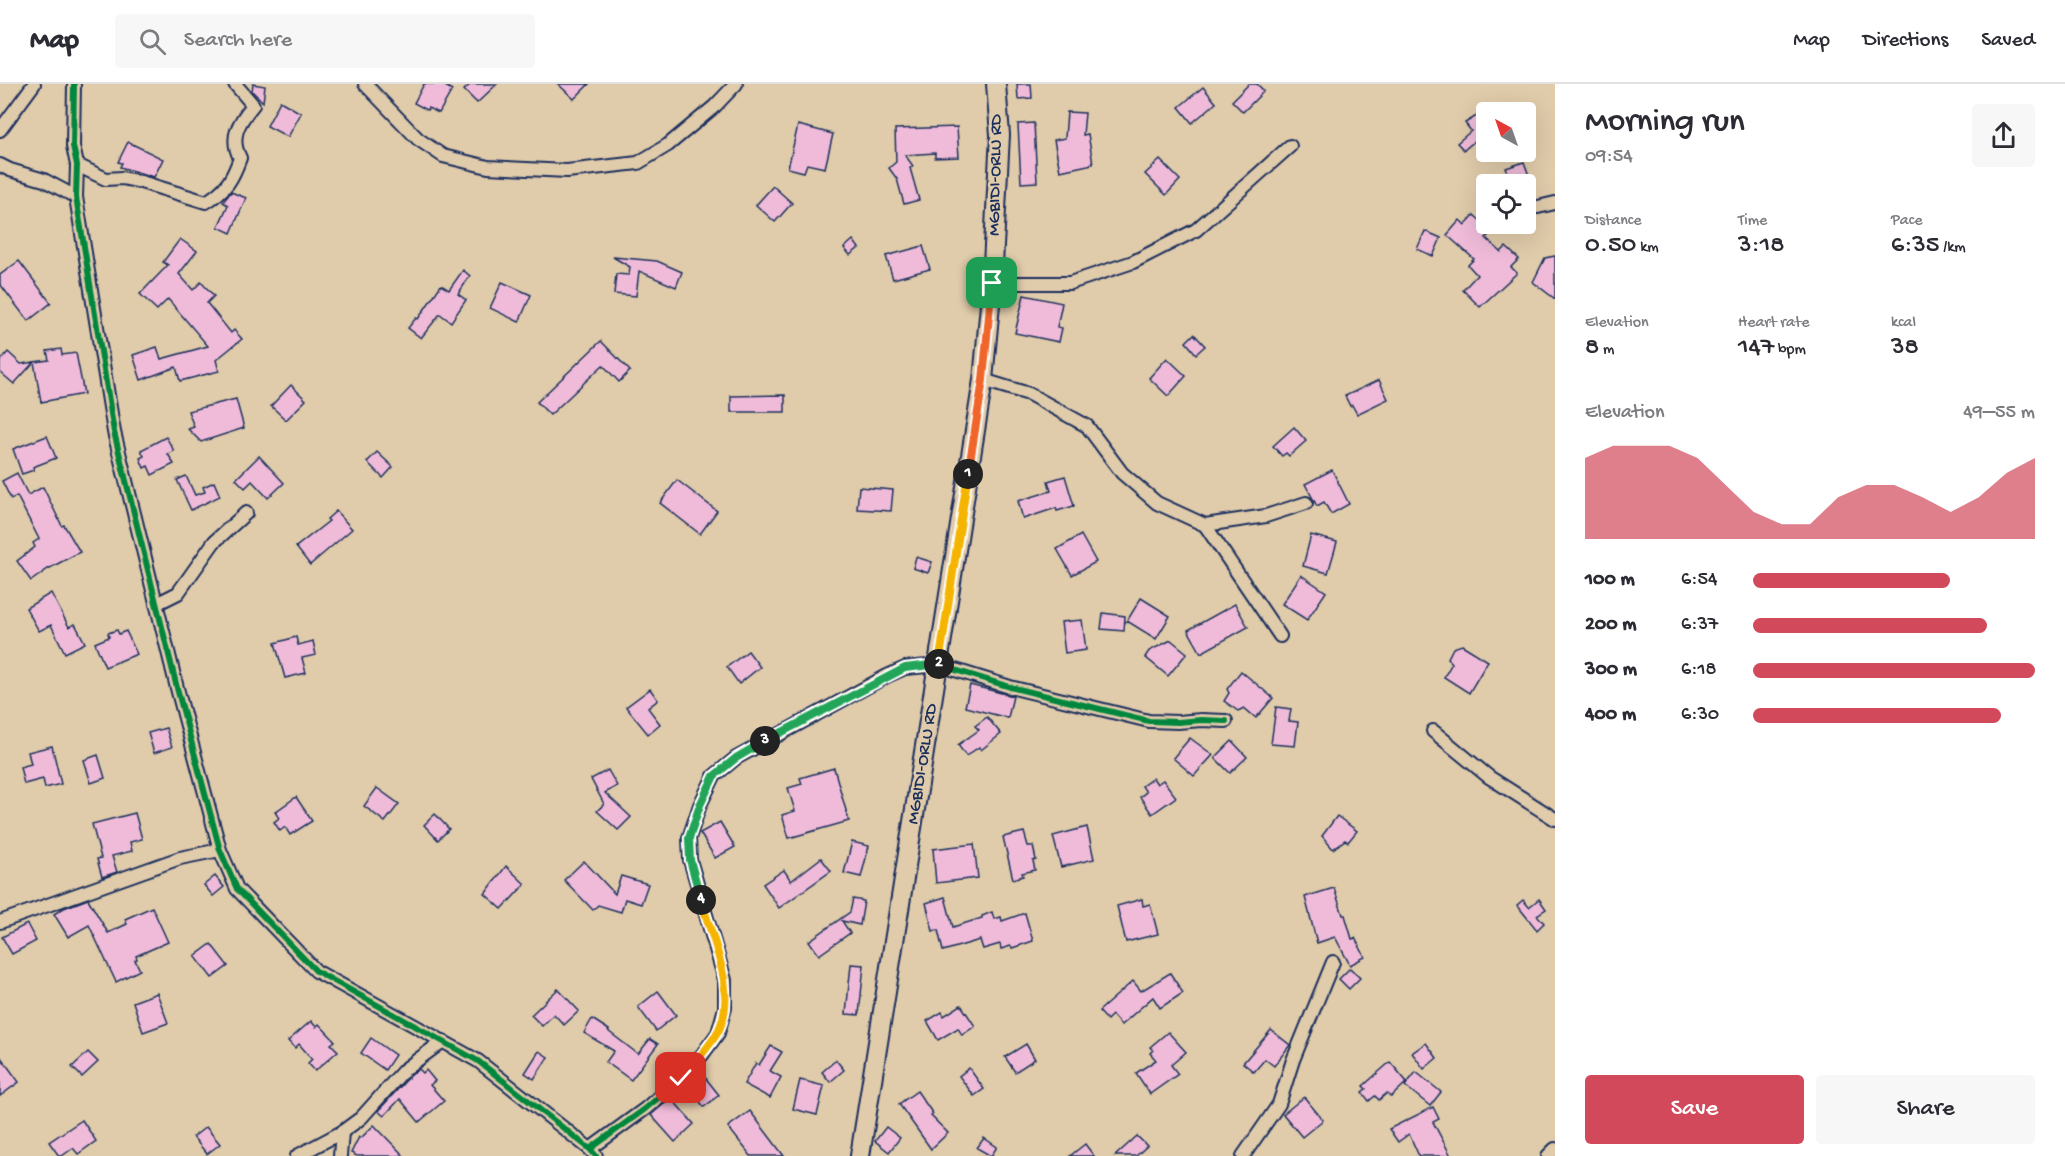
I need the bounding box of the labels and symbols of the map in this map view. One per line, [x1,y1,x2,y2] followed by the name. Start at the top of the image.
[1476,102,1536,162] north arrow
[984,114,1008,236] street label: MGBIDI-ORLU RD
[966,257,1017,308] pin
[953,459,983,489] pin: 1
[924,649,954,679] pin: 2
[903,702,943,826] street label: MGBIDI-ORLU RD
[750,726,780,756] pin: 3
[686,885,716,915] pin: 4
[655,1052,706,1103] pin

